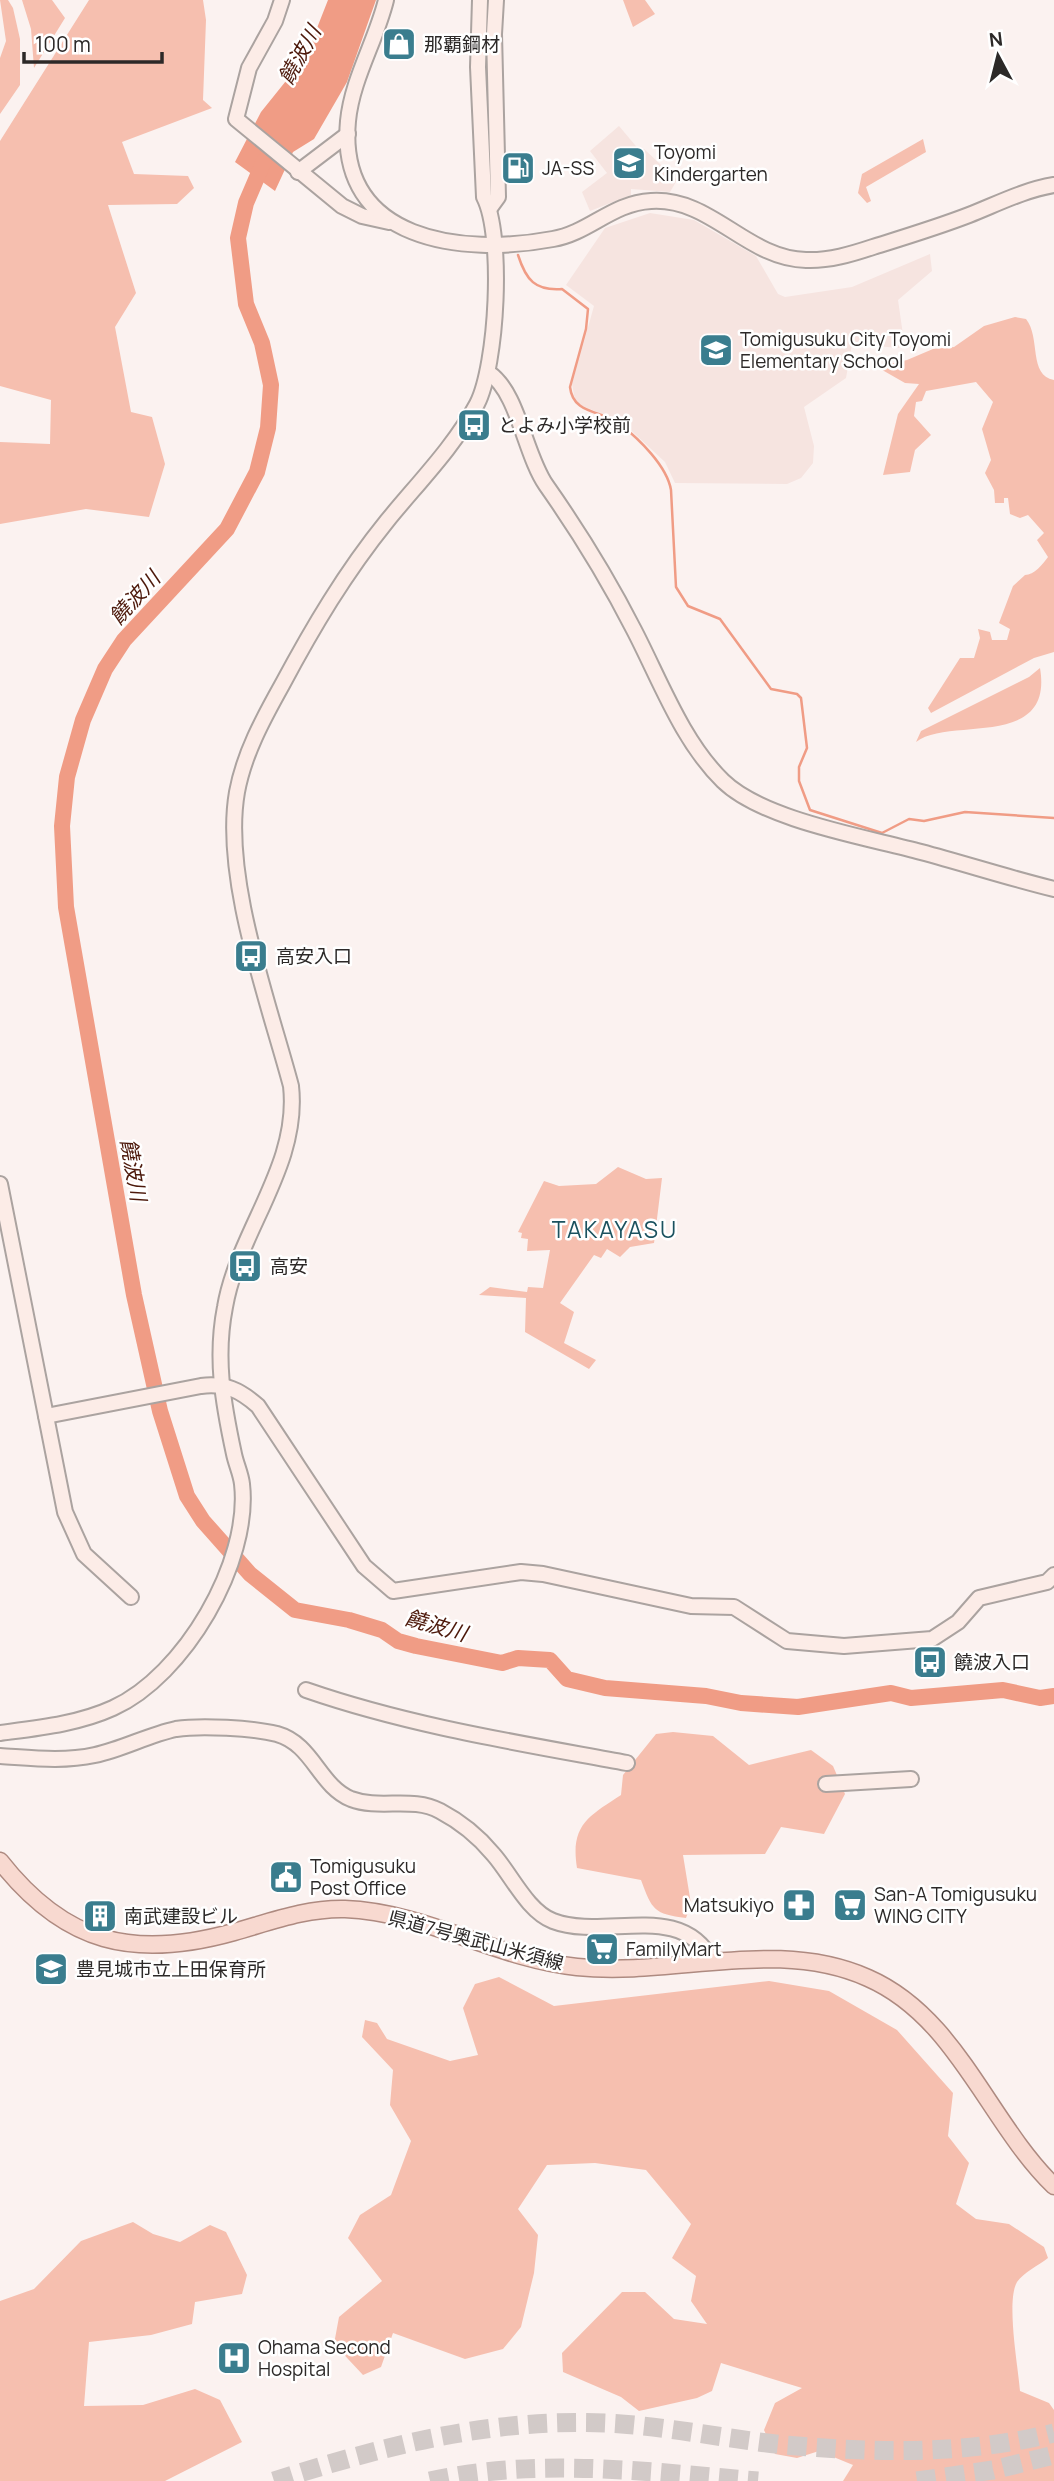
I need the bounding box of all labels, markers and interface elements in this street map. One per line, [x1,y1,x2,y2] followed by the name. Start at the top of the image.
[272,18,328,89] water label: 饒波川
[24,21,163,65] scale bar
[963,21,1033,91] north arrow
[380,25,418,63] shop icon: 那覇鋼材
[988,25,1004,53] text: N
[35,30,91,58] text: 100 m
[424,31,500,57] place label: 那覇鋼材
[654,139,768,187] place label: Toyomi Kindergarten
[610,144,648,182] school or university icon: Toyomi Kindergarten
[499,149,537,187] fuel station icon: JA-SS
[542,155,594,181] place label: JA-SS
[740,326,951,374] place label: Tomigusuku City Toyomi Elementary School
[697,331,735,369] school or university icon: Tomigusuku City Toyomi Elementary School
[455,406,493,444] bus stop icon: とよみ小学校前
[498,412,631,438] place label: とよみ小学校前
[103,563,167,630] water label: 饒波川
[232,937,270,975] bus stop icon: 高安入口
[276,943,352,969] place label: 高安入口
[115,1136,154,1205] water label: 饒波川
[552,1213,678,1245] district label: TAKAYASU
[226,1247,264,1285] bus stop icon: 高安
[270,1253,308,1279] place label: 高安
[402,1603,472,1648] water label: 饒波川
[911,1643,949,1681] bus stop icon: 饒波入口
[954,1649,1030,1675] place label: 饒波入口
[310,1853,416,1901] place label: Tomigusuku Post Office
[267,1858,305,1896] public building icon: Tomigusuku Post Office
[874,1881,1037,1929] place label: San-A Tomigusuku WING CITY
[780,1886,818,1924] pharmacy icon: Matsukiyo
[831,1886,869,1924] supermarket icon: San-A Tomigusuku WING CITY
[684,1892,774,1918] place label: Matsukiyo
[81,1897,119,1935] building icon: 南武建設ビル
[124,1903,238,1929] place label: 南武建設ビル
[385,1904,567,1976] street label: 県道7号奥武山米須線
[583,1930,621,1968] supermarket icon: FamilyMart
[626,1936,722,1962] place label: FamilyMart
[32,1950,70,1988] school or university icon: 豊見城市立上田保育所
[76,1956,266,1982] place label: 豊見城市立上田保育所
[258,2334,391,2382] place label: Ohama Second Hospital
[215,2339,253,2377] hospital icon: Ohama Second Hospital

